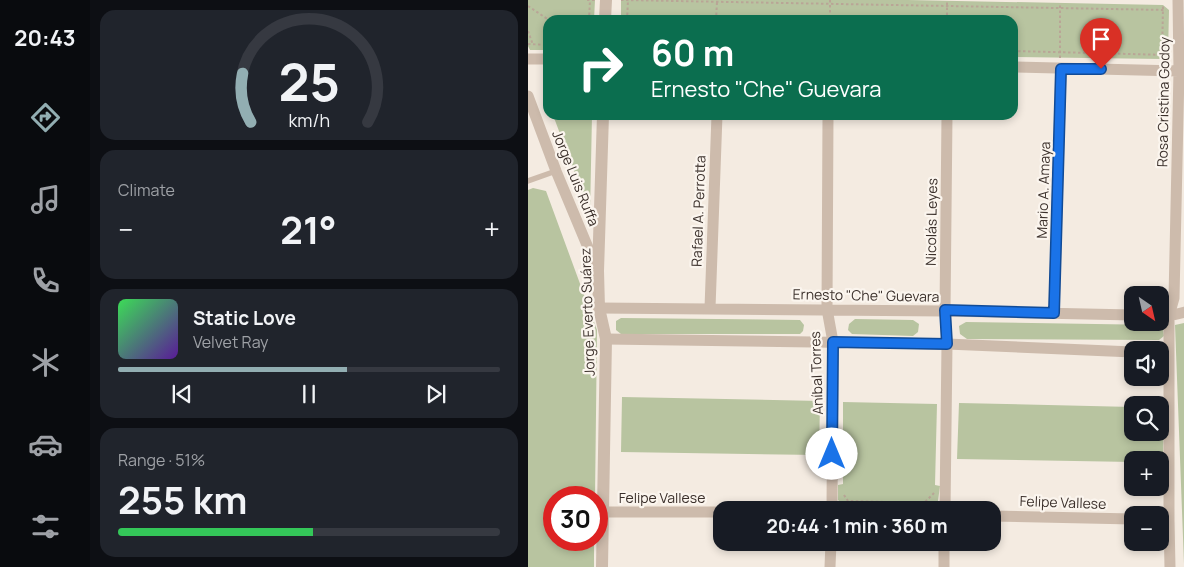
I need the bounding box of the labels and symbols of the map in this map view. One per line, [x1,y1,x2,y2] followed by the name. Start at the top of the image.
[1080,18,1122,69] pin
[1152,36,1174,167] street label: Rosa Cristina Godoy
[548,127,604,229] street label: Jorge Luis Ruffa
[1032,141,1054,239] street label: Mario A. Amaya
[687,155,709,267] street label: Rafael A. Perrotta
[921,178,941,266] street label: Nicolás Leyes
[575,247,599,377] street label: Jorge Everto Suárez
[793,284,939,306] street label: Ernesto "Che" Guevara
[1124,286,1169,331] north arrow
[805,331,827,415] street label: Aníbal Torres
[805,427,857,479] position arrow
[543,486,608,551] speed limit sign: 30
[619,488,705,507] street label: Felipe Vallese
[1019,491,1107,513] street label: Felipe Vallese

